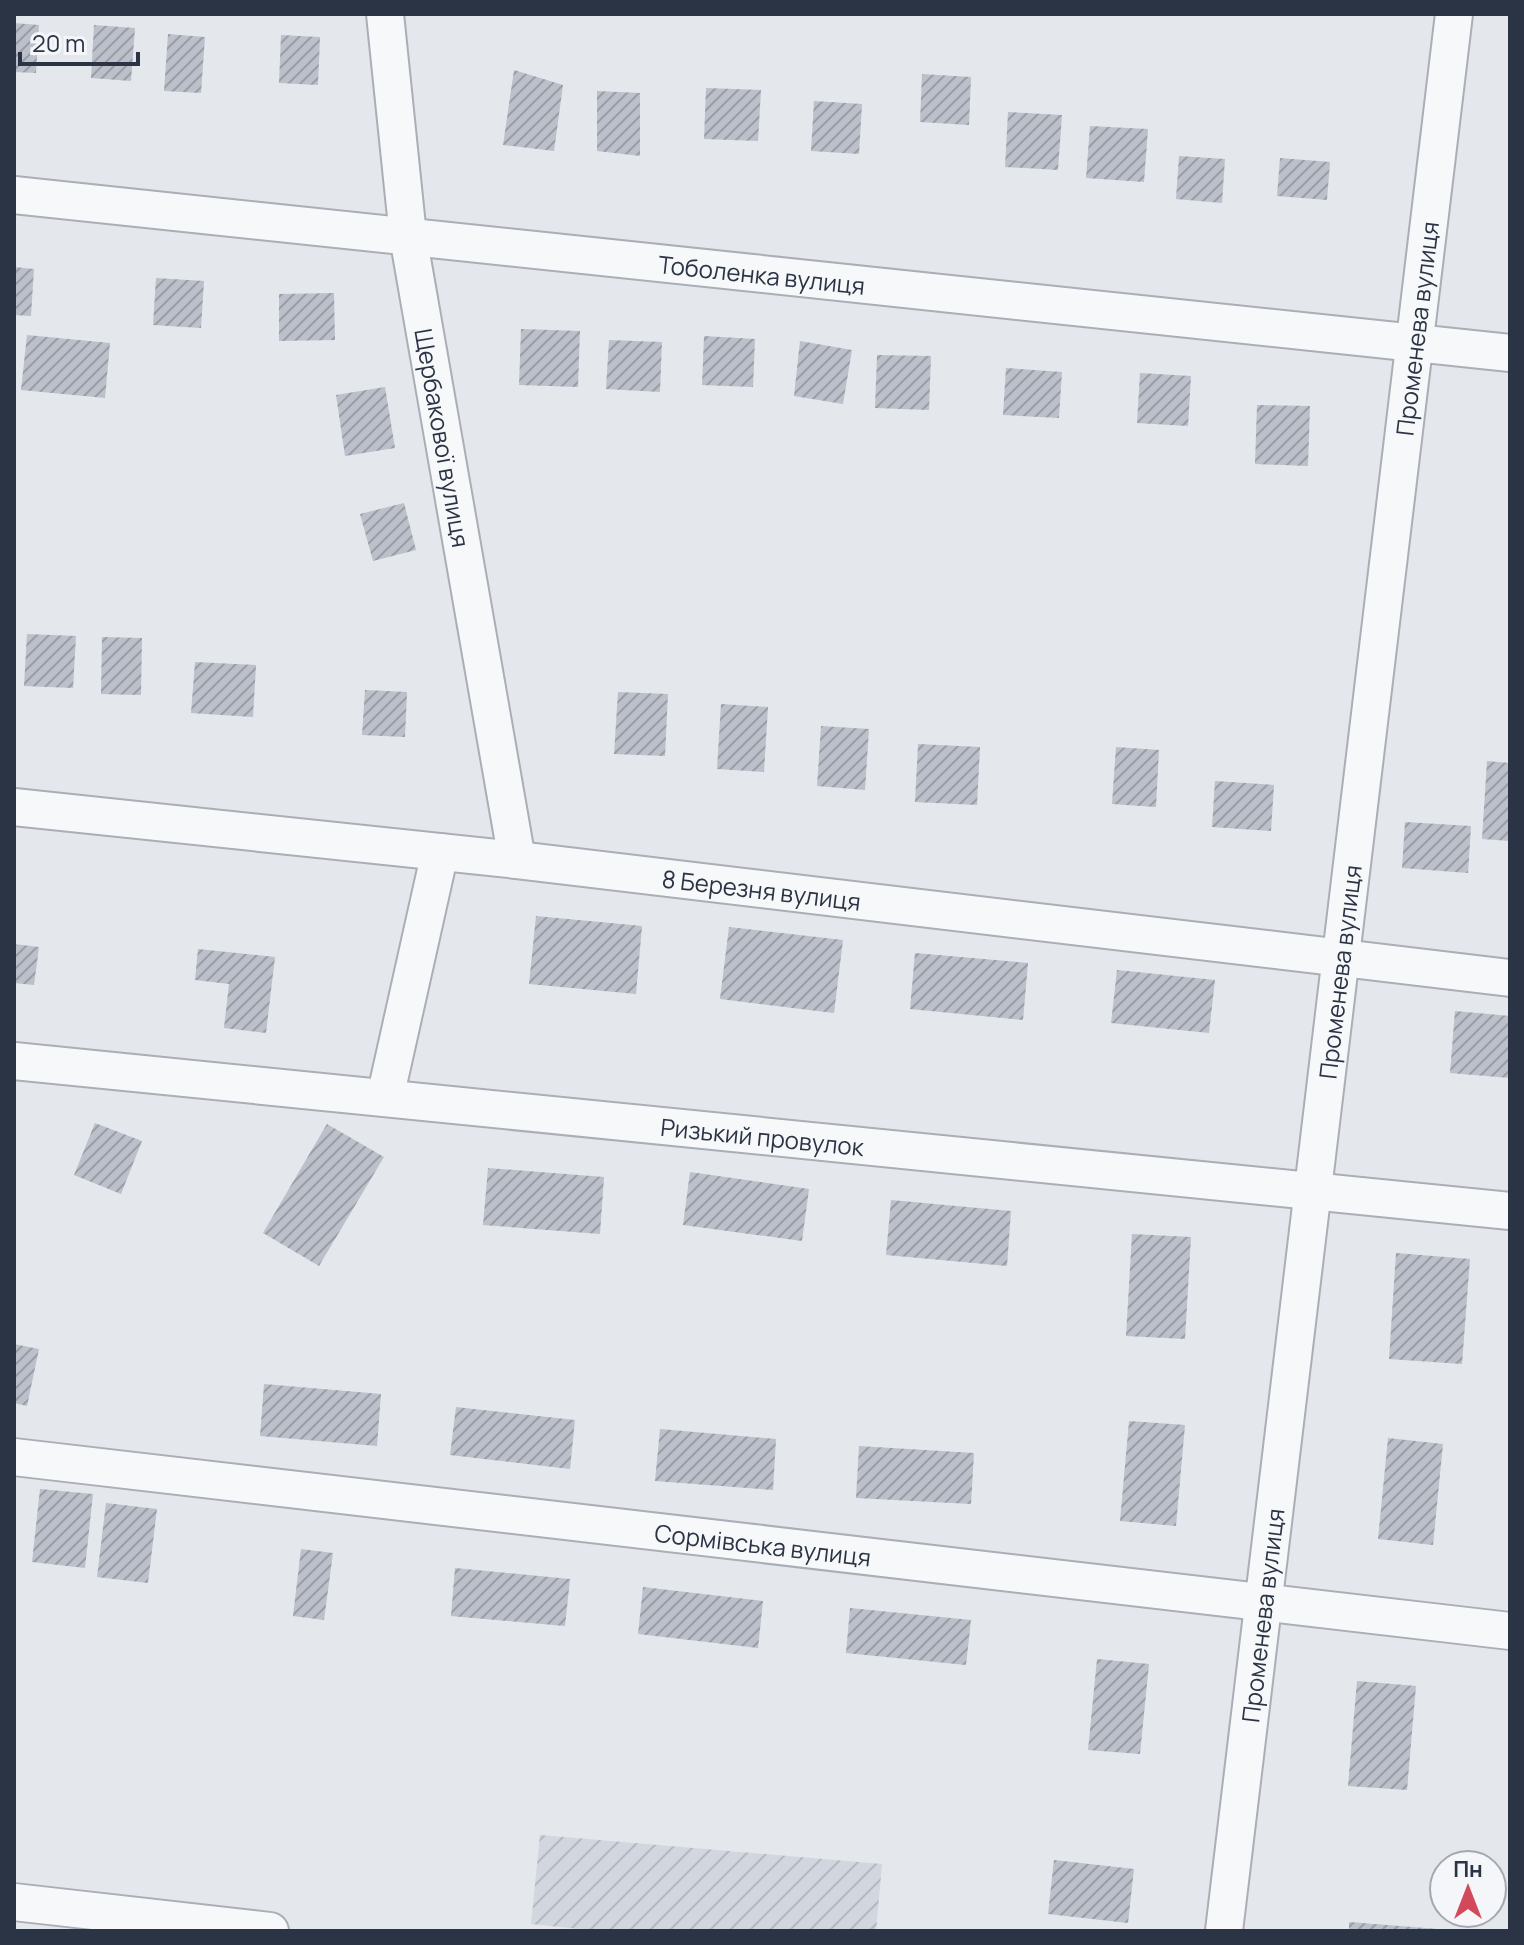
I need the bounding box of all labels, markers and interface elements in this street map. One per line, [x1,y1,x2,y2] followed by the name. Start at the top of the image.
[20,16,138,66] scale bar
[32,26,85,59] text: 20 m
[1387,220,1445,437] street label: Променева вулиця
[657,247,867,301] street label: Тоболенка вулиця
[408,326,479,550] street label: Щербакової вулиця
[660,861,863,917] street label: 8 Березня вулиця
[1310,863,1368,1081] street label: Променева вулиця
[659,1109,867,1163] street label: Ризький провулок
[1233,1506,1291,1724] street label: Променева вулиця
[653,1515,873,1573] street label: Сормівська вулиця
[1428,1849,1508,1929] north arrow
[1453,1854,1483,1884] text: Пн

